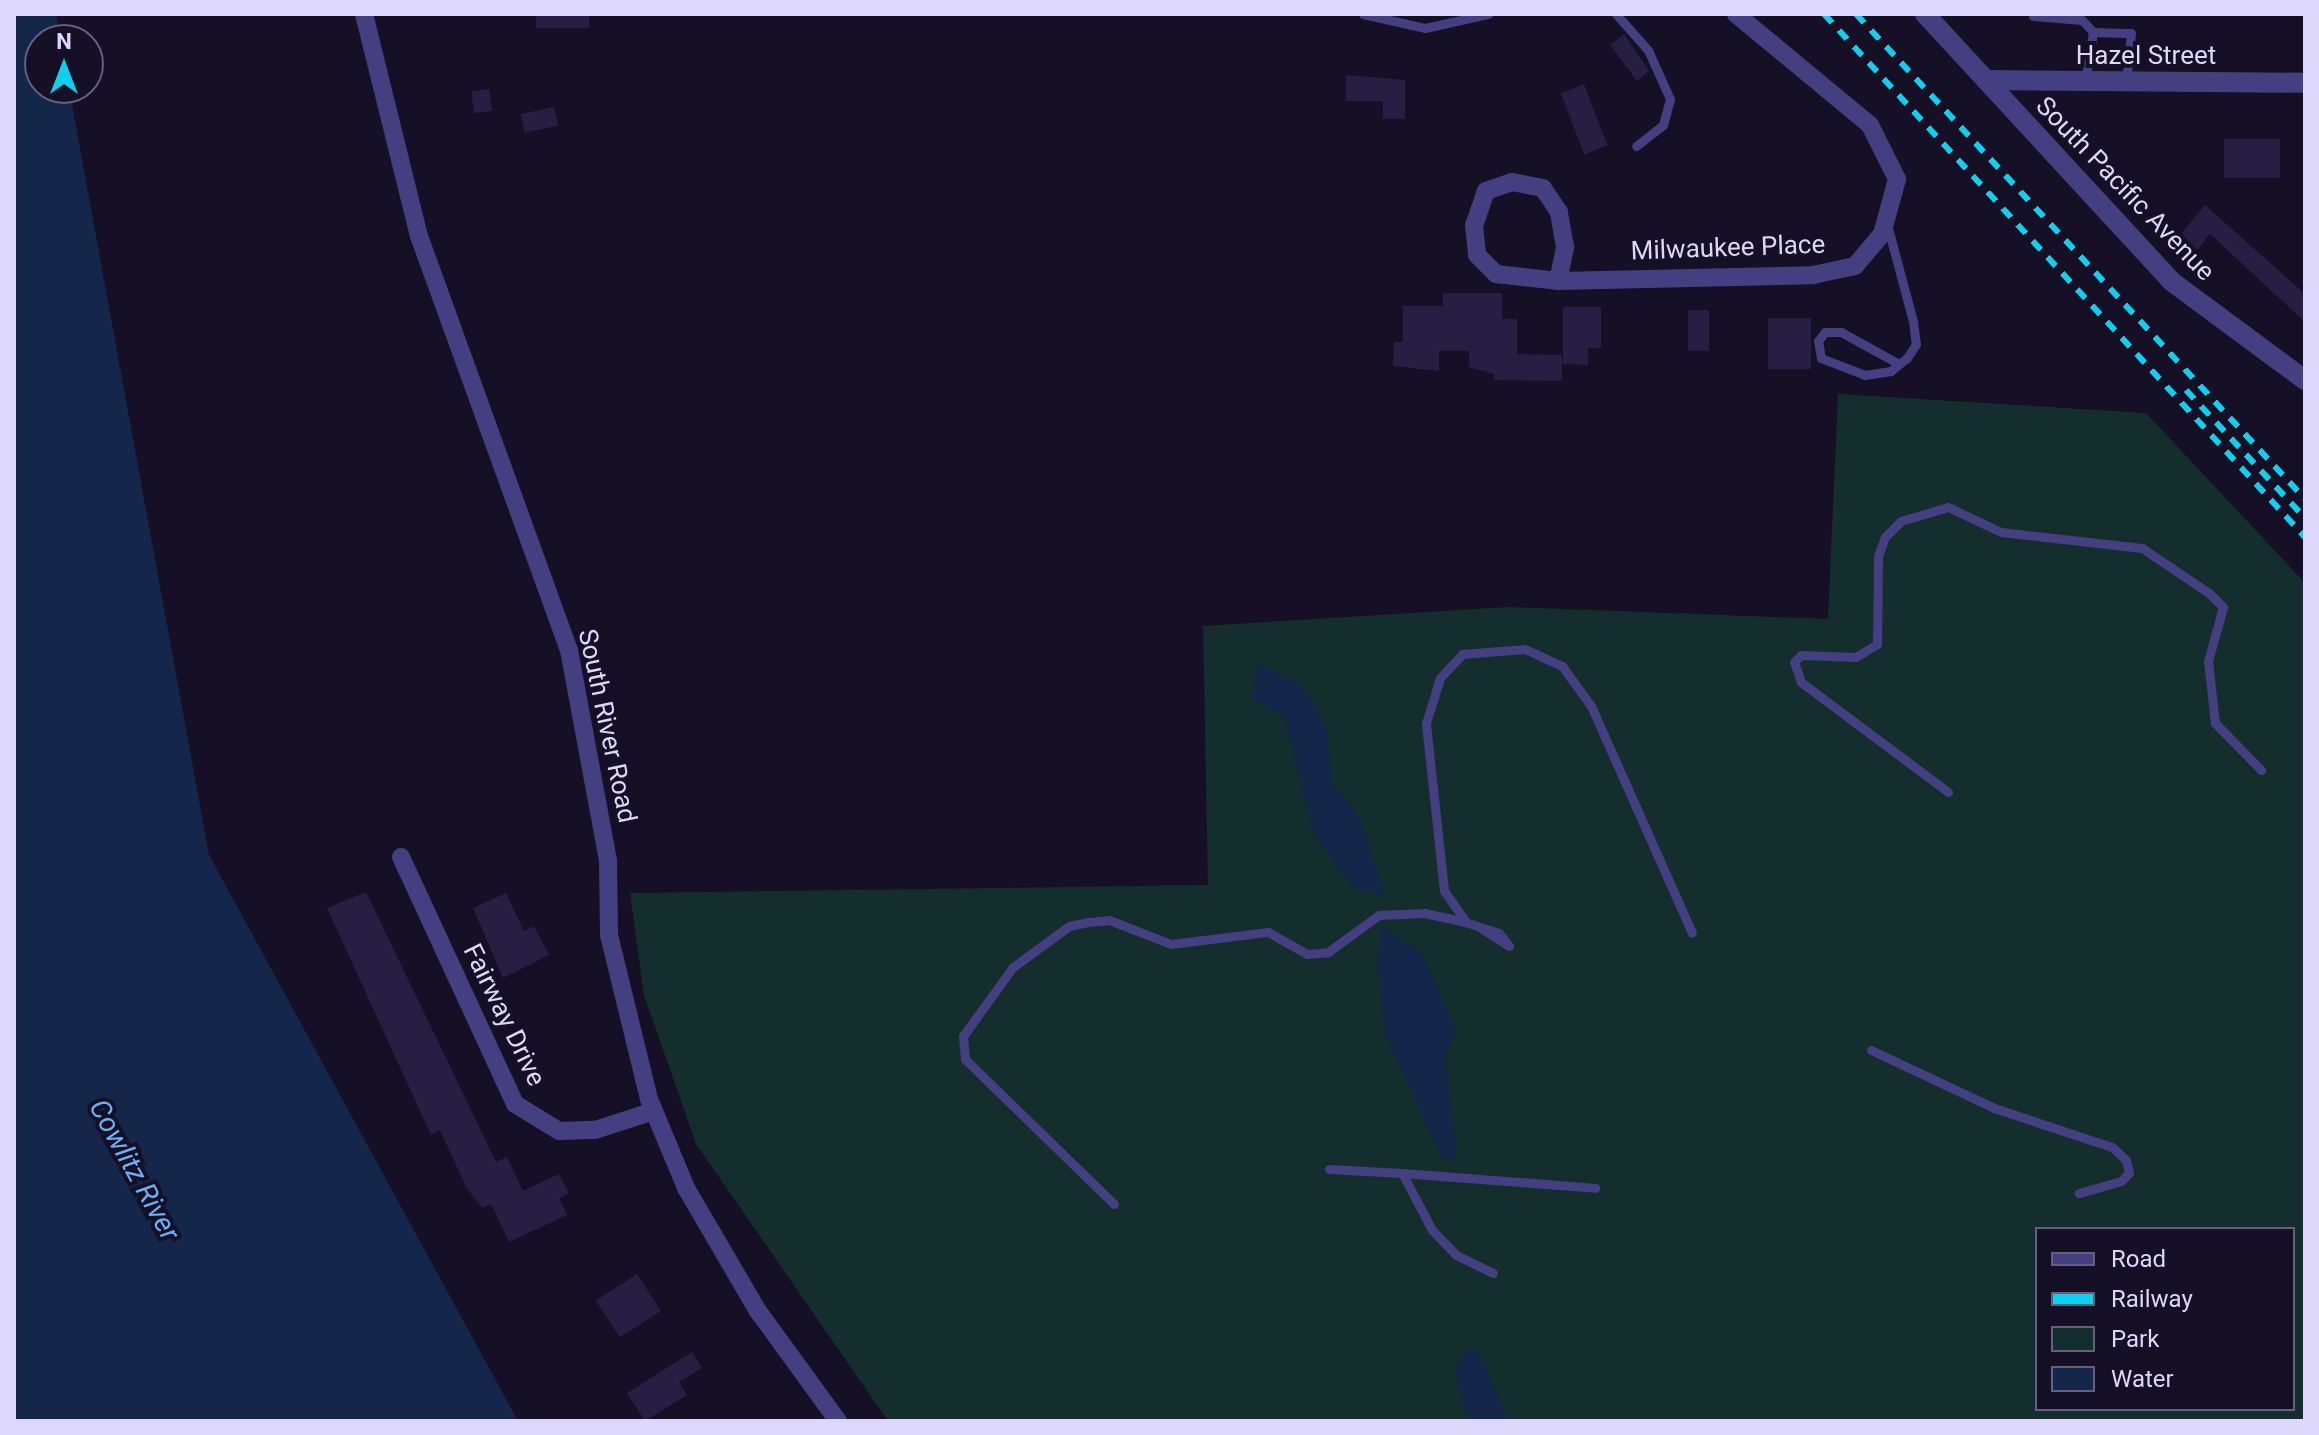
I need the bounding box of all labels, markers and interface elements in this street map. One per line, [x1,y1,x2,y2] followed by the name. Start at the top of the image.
[24,24,104,104] north arrow
[56,29,72,54] text: N
[2076,40,2216,72] street label: Hazel Street
[2029,91,2221,287] street label: South Pacific Avenue
[1630,229,1826,267] street label: Milwaukee Place
[571,626,643,826] street label: South River Road
[456,939,552,1091] street label: Fairway Drive
[82,1094,186,1246] water label: Cowlitz River
[2035,1227,2295,1411] legend
[2111,1245,2166,1273] text: Road
[2111,1285,2193,1313] text: Railway
[2111,1325,2159,1353] text: Park
[2111,1365,2174,1393] text: Water

